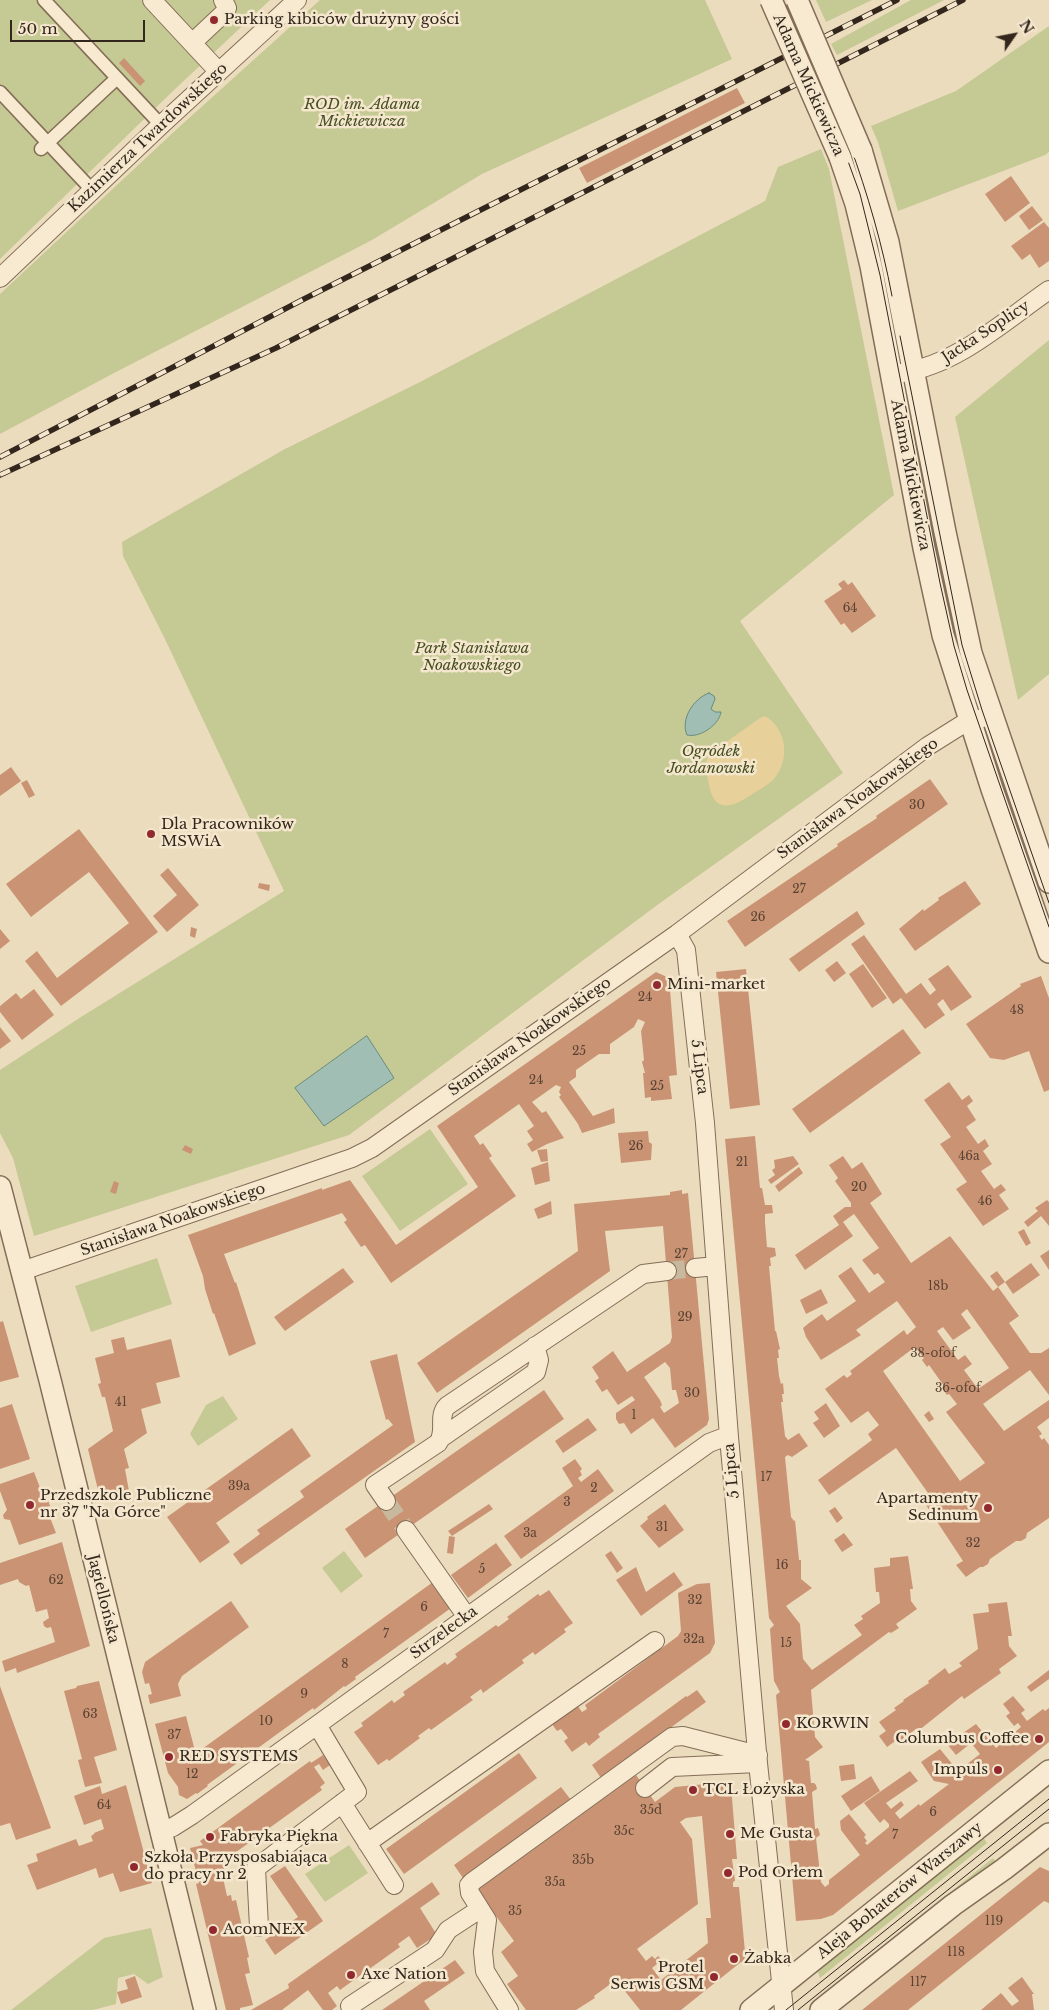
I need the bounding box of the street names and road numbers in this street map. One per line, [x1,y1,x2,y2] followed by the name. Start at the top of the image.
[769,11,847,159] street label: Adama Mickiewicza
[65,59,231,217] street label: Kazimierza Twardowskiego
[939,297,1033,367] street label: Jacka Soplicy
[887,398,933,552] street label: Adama Mickiewicza
[774,735,942,863] street label: Stanisława Noakowskiego
[445,974,615,1100] street label: Stanisława Noakowskiego
[687,1038,711,1096] street label: 5 Lipca
[78,1180,268,1260] street label: Stanisława Noakowskiego
[721,1443,743,1499] street label: 5 Lipca
[83,1553,123,1645] street label: Jagiellońska
[407,1603,481,1663] street label: Strzelecka
[814,1819,986,1963] street label: Aleja Bohaterów Warszawy

